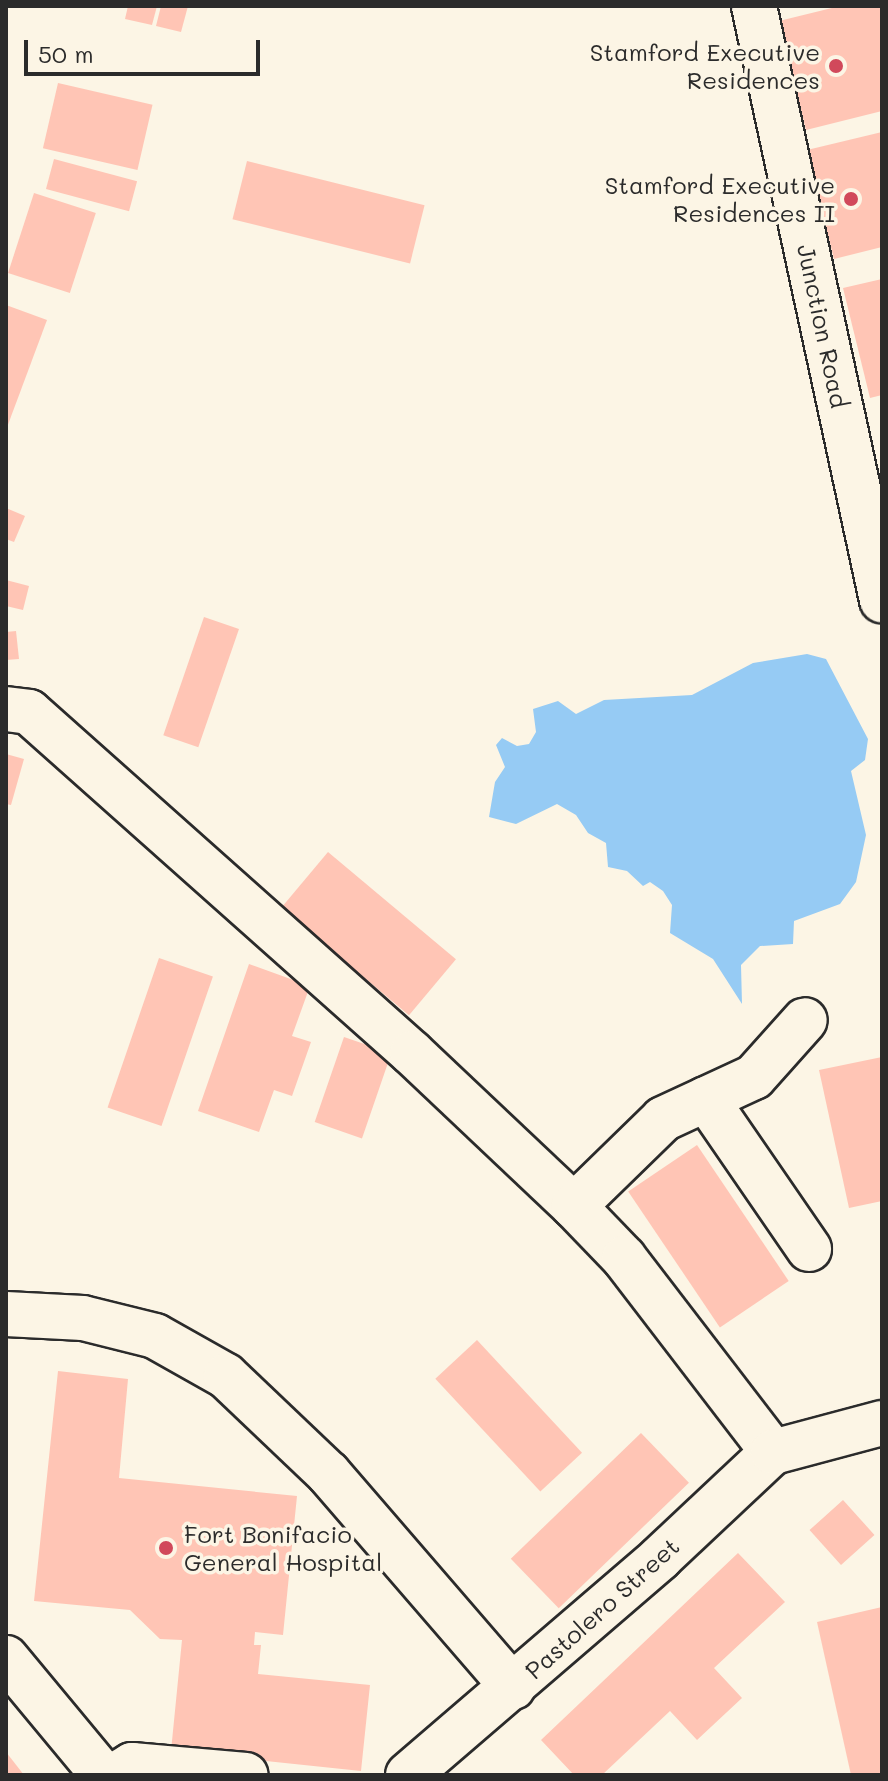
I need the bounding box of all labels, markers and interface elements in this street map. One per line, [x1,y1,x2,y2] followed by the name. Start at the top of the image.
[28,24,264,74] scale bar
[38,38,94,69] text: 50 m
[590,38,820,94] place label: Stamford Executive Residences
[827,57,845,75] marker: Stamford Executive Residences
[605,171,835,227] place label: Stamford Executive Residences II
[842,190,860,208] marker: Stamford Executive Residences II
[792,242,854,410] street label: Junction Road
[184,1520,382,1576] place label: Fort Bonifacio General Hospital
[519,1531,685,1685] street label: Pastolero Street
[155,1537,177,1559] marker: Fort Bonifacio General Hospital

